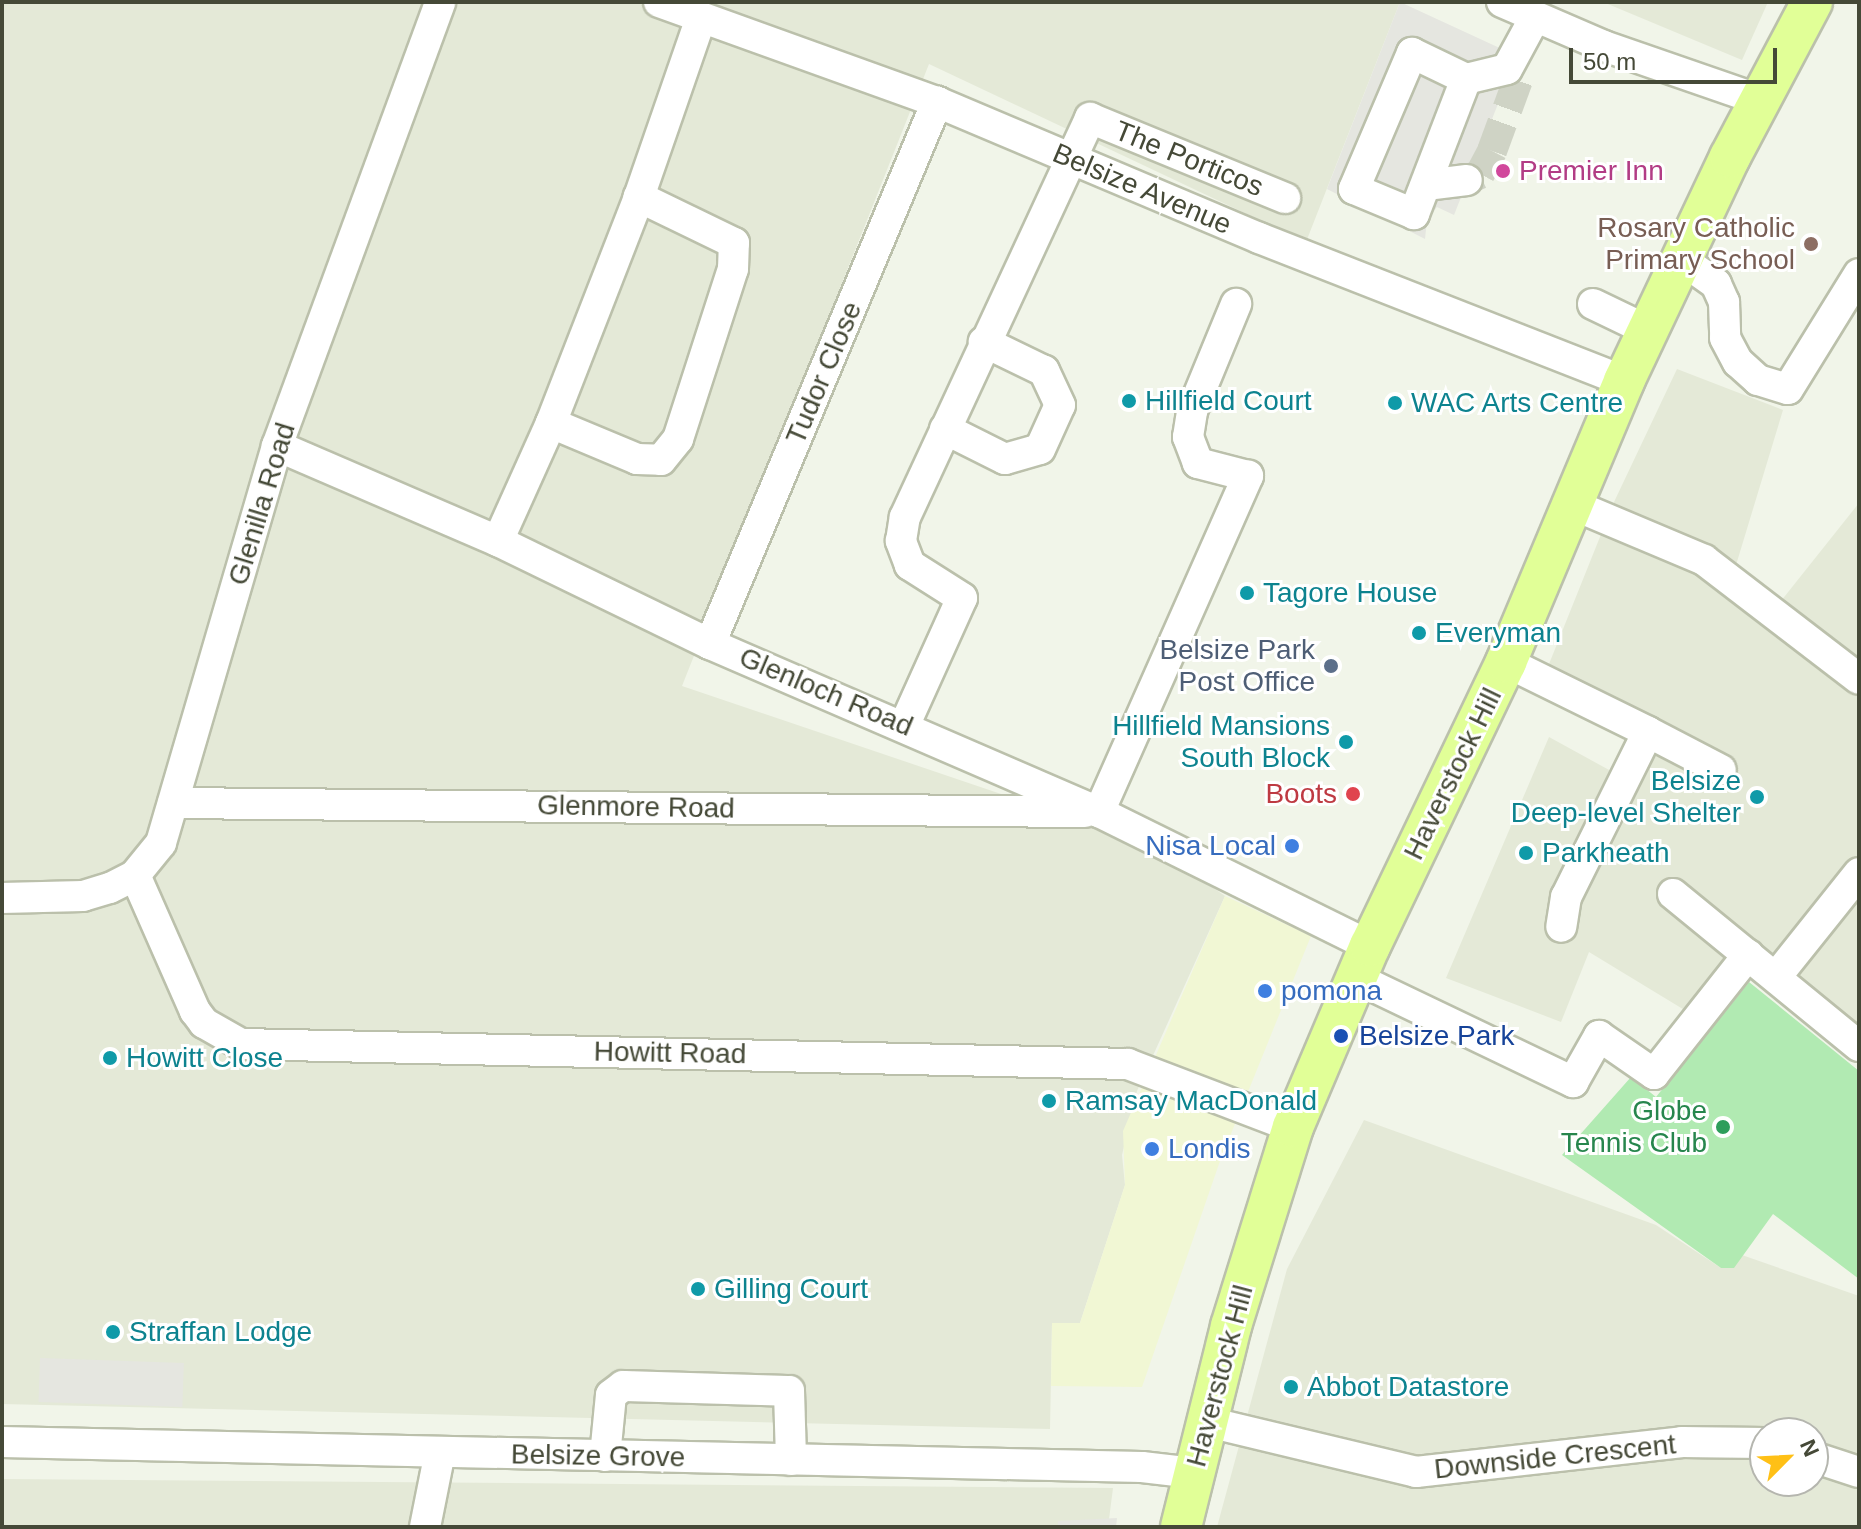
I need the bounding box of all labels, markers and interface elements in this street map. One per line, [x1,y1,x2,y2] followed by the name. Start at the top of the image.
[1573,32,1781,82] scale bar
[1583,48,1636,75] text: 50 m
[1110,114,1268,204] street label: The Porticos
[1047,136,1237,242] street label: Belsize Avenue
[1519,154,1664,188] place label: Premier Inn
[1494,162,1512,180] marker: Premier Inn
[1597,211,1795,277] place label: Rosary Catholic Primary School
[1802,235,1820,253] marker: Rosary Catholic Primary School
[779,297,869,449] street label: Tudor Close
[1145,384,1311,418] place label: Hillfield Court
[1411,386,1625,420] place label: WAC Arts Centre
[1120,392,1138,410] marker: Hillfield Court
[1386,394,1404,412] marker: WAC Arts Centre
[221,419,303,589] street label: Glenilla Road
[1263,576,1437,610] place label: Tagore House
[1238,584,1256,602] marker: Tagore House
[1435,616,1561,650] place label: Everyman
[1410,624,1428,642] marker: Everyman
[1159,633,1315,699] place label: Belsize Park Post Office
[734,640,918,744] street label: Glenloch Road
[1322,657,1340,675] marker: Belsize Park Post Office
[1397,683,1509,865] street label: Haverstock Hill
[1112,709,1330,775] place label: Hillfield Mansions South Block
[1337,733,1355,751] marker: Hillfield Mansions South Block
[1511,764,1741,830] place label: Belsize Deep-level Shelter
[1265,777,1337,811] place label: Boots
[1344,785,1362,803] marker: Boots
[537,788,735,826] street label: Glenmore Road
[1748,788,1766,806] marker: Belsize Deep-level Shelter
[1145,829,1276,863] place label: Nisa Local
[1542,836,1670,870] place label: Parkheath
[1283,837,1301,855] marker: Nisa Local
[1517,844,1535,862] marker: Parkheath
[1281,974,1382,1008] place label: pomona
[1256,982,1274,1000] marker: pomona
[1359,1019,1515,1053] place label: Belsize Park
[1330,1025,1352,1047] marker: Belsize Park
[593,1035,747,1071] street label: Howitt Road
[126,1041,283,1075] place label: Howitt Close
[101,1049,119,1067] marker: Howitt Close
[1065,1084,1317,1118] place label: Ramsay MacDonald
[1040,1092,1058,1110] marker: Ramsay MacDonald
[1561,1094,1707,1160] place label: Globe Tennis Club
[1714,1118,1732,1136] marker: Globe Tennis Club
[1168,1132,1251,1166] place label: Londis
[1143,1140,1161,1158] marker: Londis
[714,1272,868,1306] place label: Gilling Court
[689,1280,707,1298] marker: Gilling Court
[1180,1281,1260,1471] street label: Haverstock Hill
[129,1315,312,1349] place label: Straffan Lodge
[104,1323,122,1341] marker: Straffan Lodge
[1307,1370,1509,1404] place label: Abbot Datastore
[1282,1378,1300,1396] marker: Abbot Datastore
[1749,1417,1829,1497] north arrow
[1433,1428,1677,1486] street label: Downside Crescent
[1795,1435,1824,1460] text: N
[511,1438,685,1474] street label: Belsize Grove

